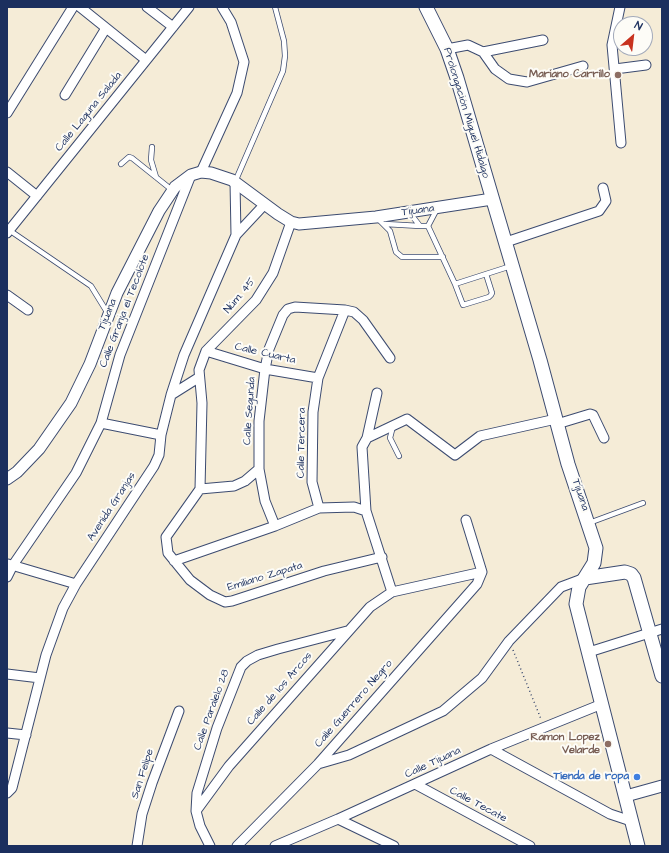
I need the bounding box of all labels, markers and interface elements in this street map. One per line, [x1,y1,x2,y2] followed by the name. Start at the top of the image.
[613,16,653,56] north arrow
[632,18,645,34] text: N
[440,46,492,180] street label: Prolongación Miguel Hidalgo
[529,68,610,82] place label: Mariano Carrillo
[53,70,125,154] street label: Calle Laguna Salada
[613,70,623,80] marker: Mariano Carrillo
[401,202,435,220] street label: Tijuana
[97,252,153,370] street label: Calle Granja el Tecolote
[221,276,259,316] street label: Núm. 45
[96,297,120,333] street label: Tijuana
[233,341,297,367] street label: Calle Cuarta
[241,377,259,445] street label: Calle Segunda
[295,408,309,478] street label: Calle Tercera
[85,470,139,544] street label: Avenida Granjas
[568,477,592,513] street label: Tijuana
[226,559,304,595] street label: Emiliano Zapata
[245,650,315,728] street label: Calle de los Arcos
[312,657,396,751] street label: Calle Guerrero Negro
[191,668,233,752] street label: Calle Paralelo 28
[531,731,600,757] place label: Ramon Lopez Velarde
[603,739,613,749] marker: Ramon Lopez Velarde
[403,744,463,782] street label: Calle Tijuana
[129,747,157,801] street label: San Felipe
[553,770,629,784] place label: Tienda de ropa
[632,772,642,782] marker: Tienda de ropa
[447,784,509,826] street label: Calle Tecate

